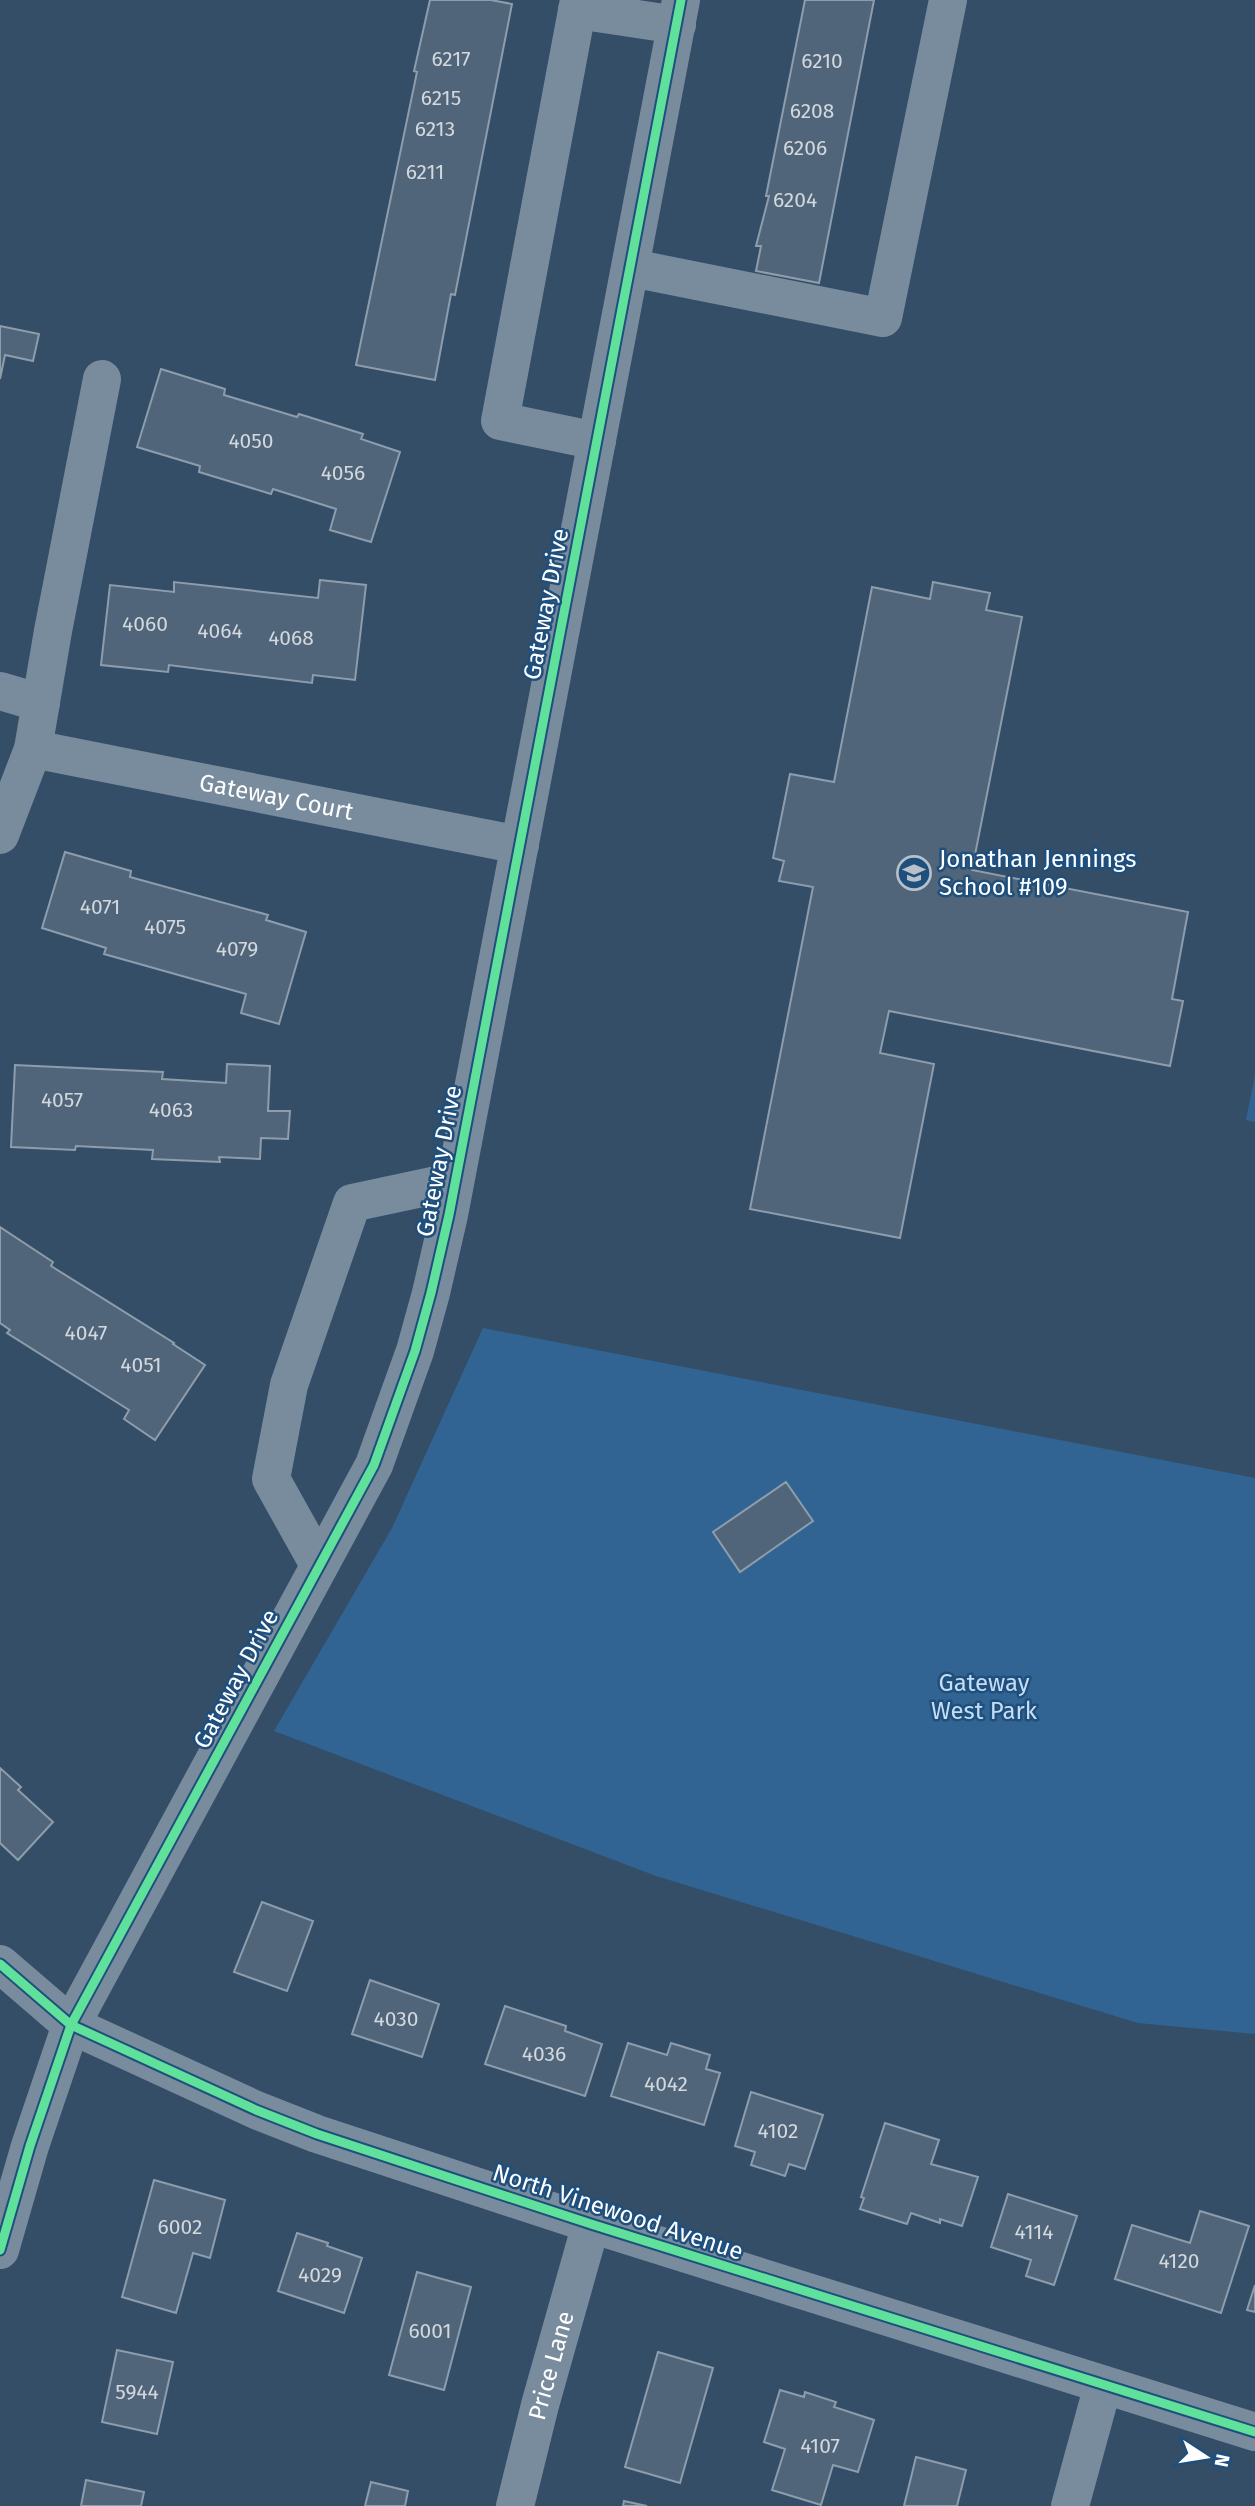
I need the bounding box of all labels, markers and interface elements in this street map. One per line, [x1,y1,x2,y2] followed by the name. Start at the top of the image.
[431,46,471,72] house number: 6217
[801,48,843,74] house number: 6210
[421,85,461,111] house number: 6215
[790,98,834,124] house number: 6208
[415,116,455,142] house number: 6213
[783,135,827,161] house number: 6206
[406,159,444,185] house number: 6211
[773,187,817,213] house number: 6204
[228,428,274,454] house number: 4050
[321,460,365,486] house number: 4056
[518,526,574,682] street label: Gateway Drive
[122,611,168,637] house number: 4060
[197,618,243,644] house number: 4064
[268,625,314,651] house number: 4068
[197,768,356,826] street label: Gateway Court
[939,845,1137,901] place label: Jonathan Jennings School #109
[895,854,933,892] school or university icon: Jonathan Jennings School #109
[80,894,120,920] house number: 4071
[144,914,186,940] house number: 4075
[216,936,258,962] house number: 4079
[411,1083,467,1239] street label: Gateway Drive
[41,1087,83,1113] house number: 4057
[149,1097,193,1123] house number: 4063
[65,1320,107,1346] house number: 4047
[120,1352,162,1378] house number: 4051
[188,1605,284,1753] street label: Gateway Drive
[931,1669,1038,1725] park label: Gateway West Park
[374,2006,418,2032] house number: 4030
[522,2041,566,2067] house number: 4036
[644,2071,688,2097] house number: 4042
[758,2118,798,2144] house number: 4102
[489,2158,747,2266] street label: North Vinewood Avenue
[158,2214,202,2240] house number: 6002
[1014,2219,1054,2245] house number: 4114
[1158,2248,1200,2274] house number: 4120
[298,2262,342,2288] house number: 4029
[523,2308,580,2423] street label: Price Lane
[408,2318,452,2344] house number: 6001
[115,2379,159,2405] house number: 5944
[1171,2422,1241,2492] north arrow
[800,2433,840,2459] house number: 4107
[1210,2452,1235,2469] text: N

